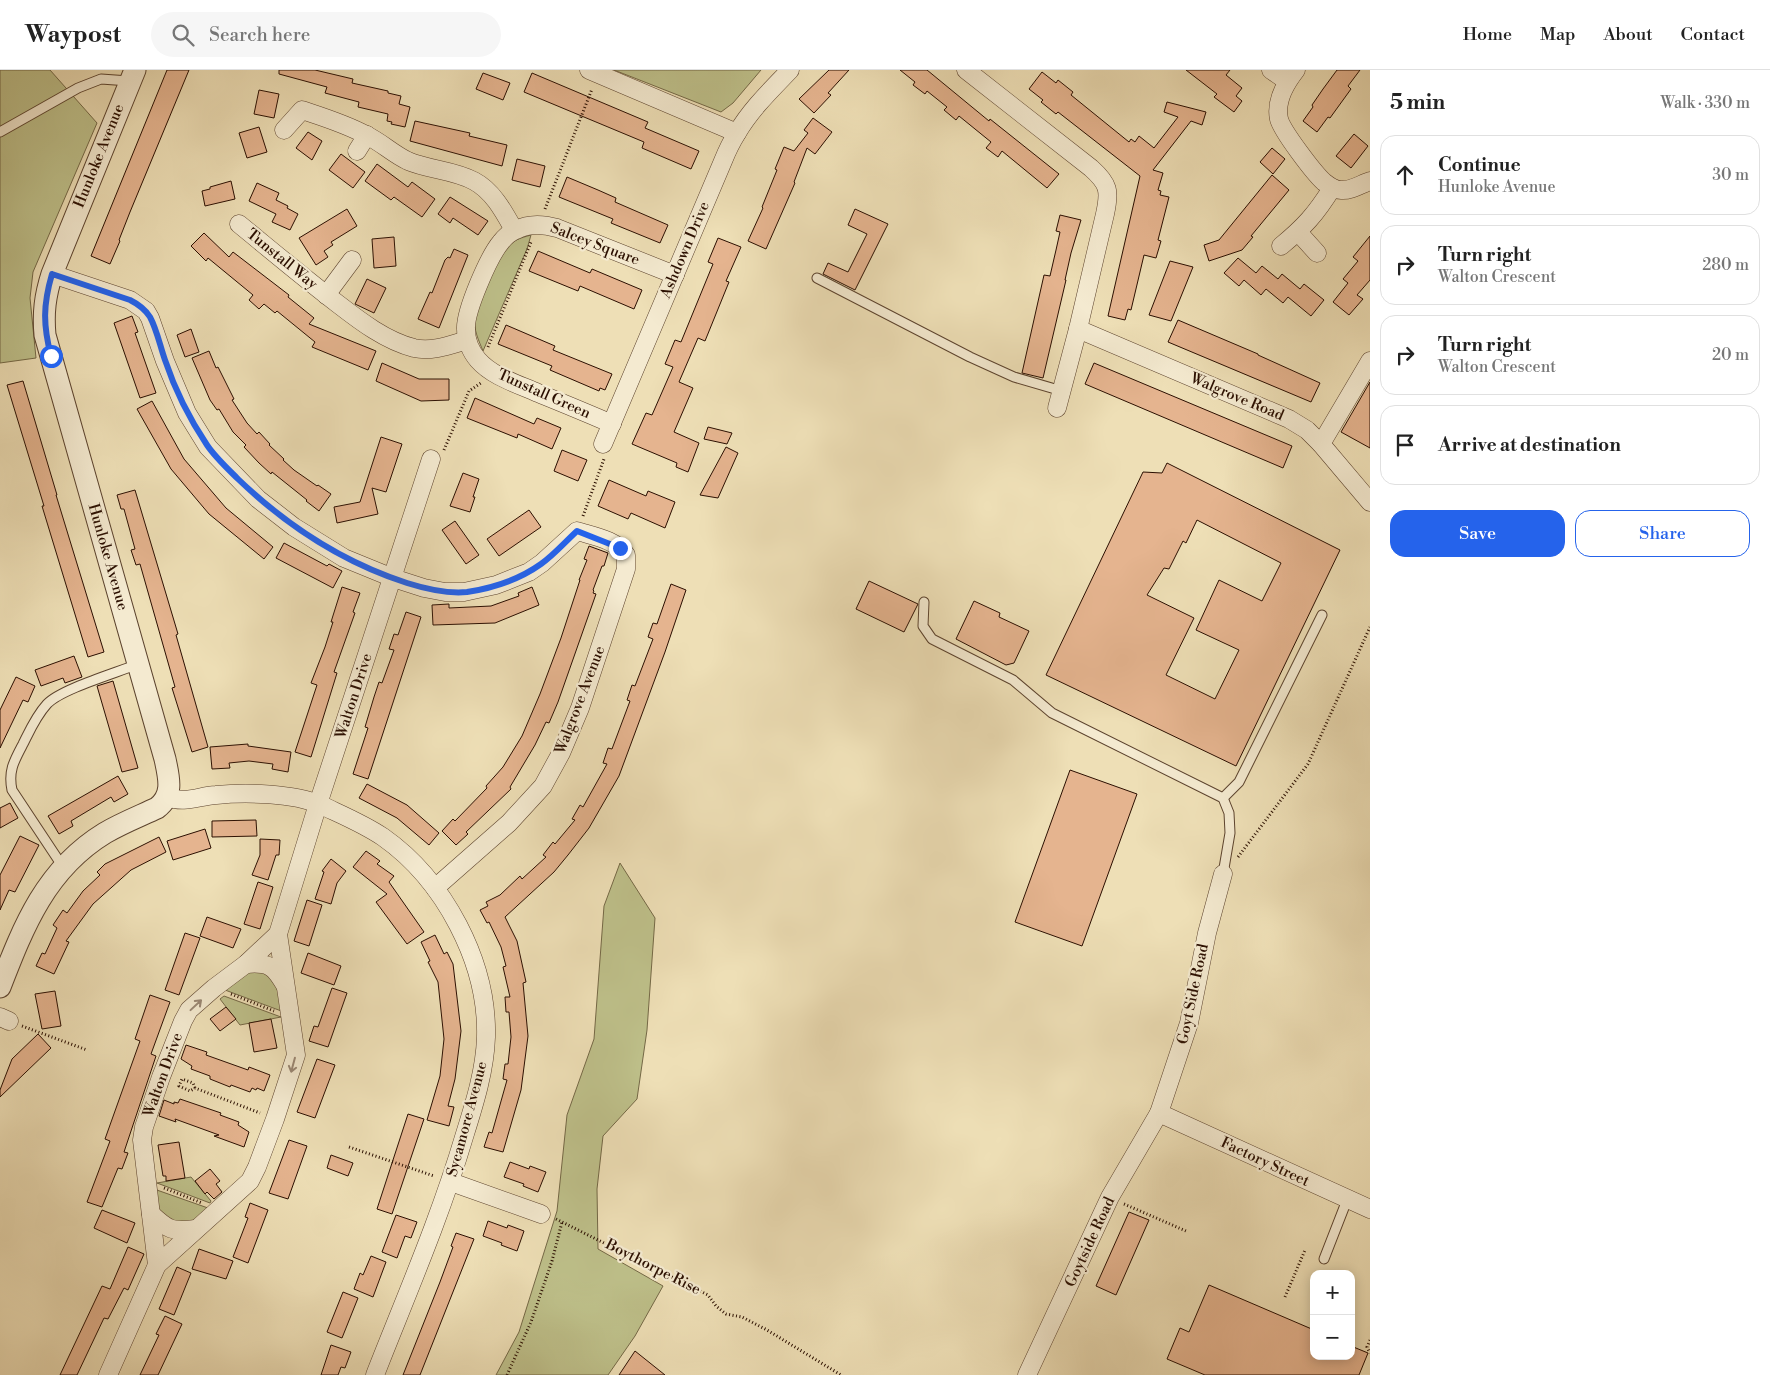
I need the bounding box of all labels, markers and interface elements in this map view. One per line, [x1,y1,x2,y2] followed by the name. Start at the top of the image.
[151,12,501,57] search box
[25,20,121,50] text: Waypost
[169,21,197,49] icon: search
[209,23,310,47] text: Search here
[1463,23,1512,46] text: Home
[1540,23,1576,46] text: Map
[1604,23,1653,46] text: About
[1681,23,1745,46] text: Contact
[1390,90,1445,116] text: 5 min
[1660,93,1750,113] text: Walk · 330 m
[70,101,128,211] street label: Hunloke Avenue
[1438,153,1521,177] text: Continue
[1391,161,1419,189] icon: ahead
[1712,165,1749,185] text: 30 m
[1438,177,1556,197] text: Hunloke Avenue
[656,199,714,302] street label: Ashdown Drive
[548,218,642,270] street label: Salcey Square
[243,225,322,294] street label: Tunstall Way
[1438,243,1531,267] text: Turn right
[1391,251,1419,279] icon: right
[1702,255,1749,275] text: 280 m
[1438,267,1556,287] text: Walton Crescent
[1438,333,1531,357] text: Turn right
[1391,341,1419,369] icon: right
[40,345,63,368] route start
[1712,345,1749,365] text: 20 m
[1438,357,1556,377] text: Walton Crescent
[494,365,594,423] street label: Tunstall Green
[1186,368,1287,425] street label: Walgrove Road
[1391,431,1419,459] icon: arrive
[1438,433,1621,457] text: Arrive at destination
[84,501,132,613] street label: Hunloke Avenue
[1390,510,1565,557] button: Save
[1575,510,1750,557] button: Share
[609,537,632,560] route end
[550,643,609,758] street label: Walgrove Avenue
[331,651,377,742] street label: Walton Drive
[1173,941,1213,1046] street label: Goyt Side Road
[189,999,202,1011] one-way arrow
[139,1030,187,1121] street label: Walton Drive
[288,1057,298,1073] one-way arrow
[442,1059,492,1179] street label: Sycamore Avenue
[1218,1133,1313,1191] street label: Factory Street
[1061,1193,1119,1290] street label: Goytside Road
[601,1234,704,1299] street label: Boythorpe Rise
[1310,1270,1355,1360] map controls
[1310,1270,1355,1315] button: +
[1310,1315,1355,1360] button: −

